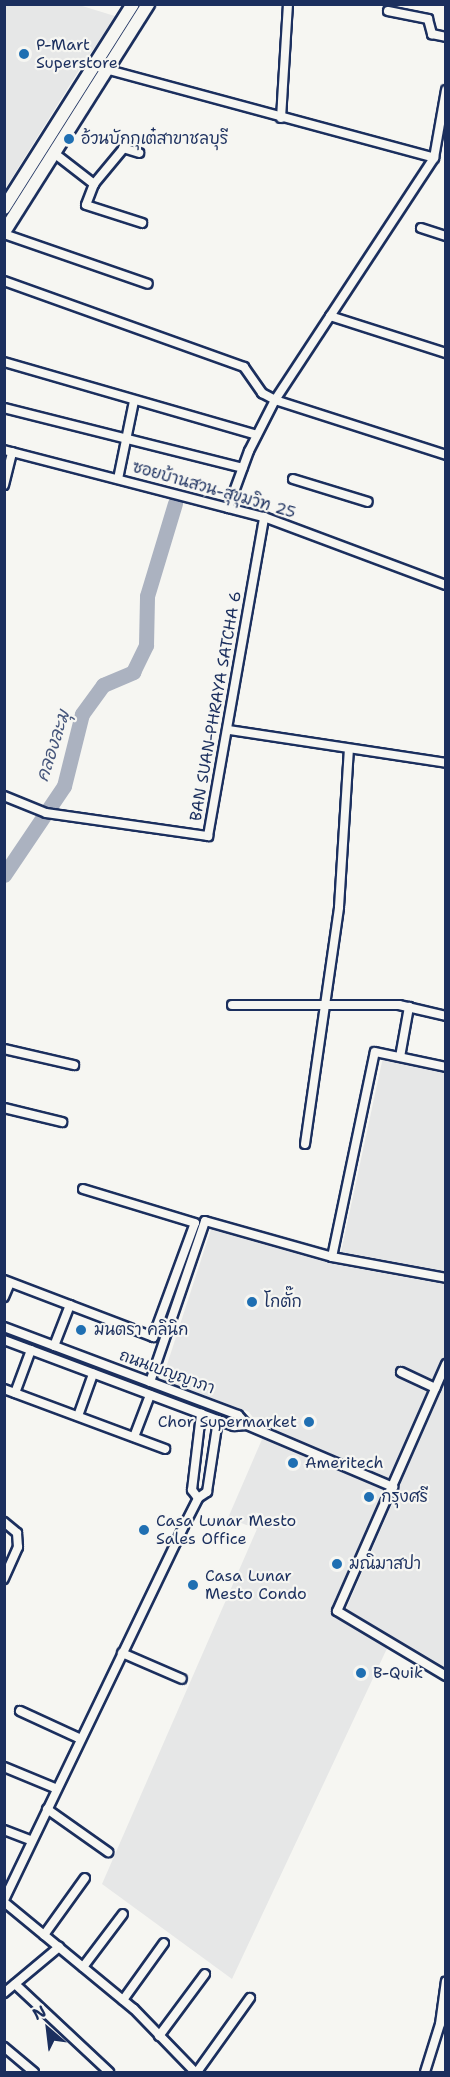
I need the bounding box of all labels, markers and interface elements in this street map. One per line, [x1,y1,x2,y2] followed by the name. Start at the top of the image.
[36,35,118,73] place label: P-Mart Superstore
[17,47,31,61] marker: P-Mart Superstore
[81,129,228,149] place label: อ้วนบักกุเต๋สาขาชลบุรี
[62,132,76,146] marker: อ้วนบักกุเต๋สาขาชลบุรี
[130,457,298,523] street label: ซอยบ้านสวน-สุขุมวิท 25
[186,589,246,823] street label: BAN SUAN-PHRAYA SATCHA 6
[31,708,75,784] water label: คลองละมุ
[264,1292,302,1312] place label: โกตั๊ก
[245,1295,259,1309] marker: โกตั๊ก
[94,1320,188,1340] place label: มนตรา คลินิก
[72,1321,90,1339] marker: มนตรา คลินิก
[117,1346,217,1398] street label: ถนนเบญญาภา
[158,1412,297,1432] place label: Chor Supermarket
[302,1415,316,1429] marker: Chor Supermarket
[305,1453,384,1473] place label: Ameritech
[286,1456,300,1470] marker: Ameritech
[381,1487,428,1507] place label: กรุงศรี
[362,1490,376,1504] marker: กรุงศรี
[156,1511,296,1549] place label: Casa Lunar Mesto Sales Office
[137,1523,151,1537] marker: Casa Lunar Mesto Sales Office
[349,1554,421,1574] place label: มณิมาสปา
[330,1557,344,1571] marker: มณิมาสปา
[205,1566,307,1604] place label: Casa Lunar Mesto Condo
[186,1578,200,1592] marker: Casa Lunar Mesto Condo
[373,1663,423,1683] place label: B-Quik
[354,1666,368,1680] marker: B-Quik
[18,1999,78,2059] north arrow
[29,2000,50,2025] text: N

